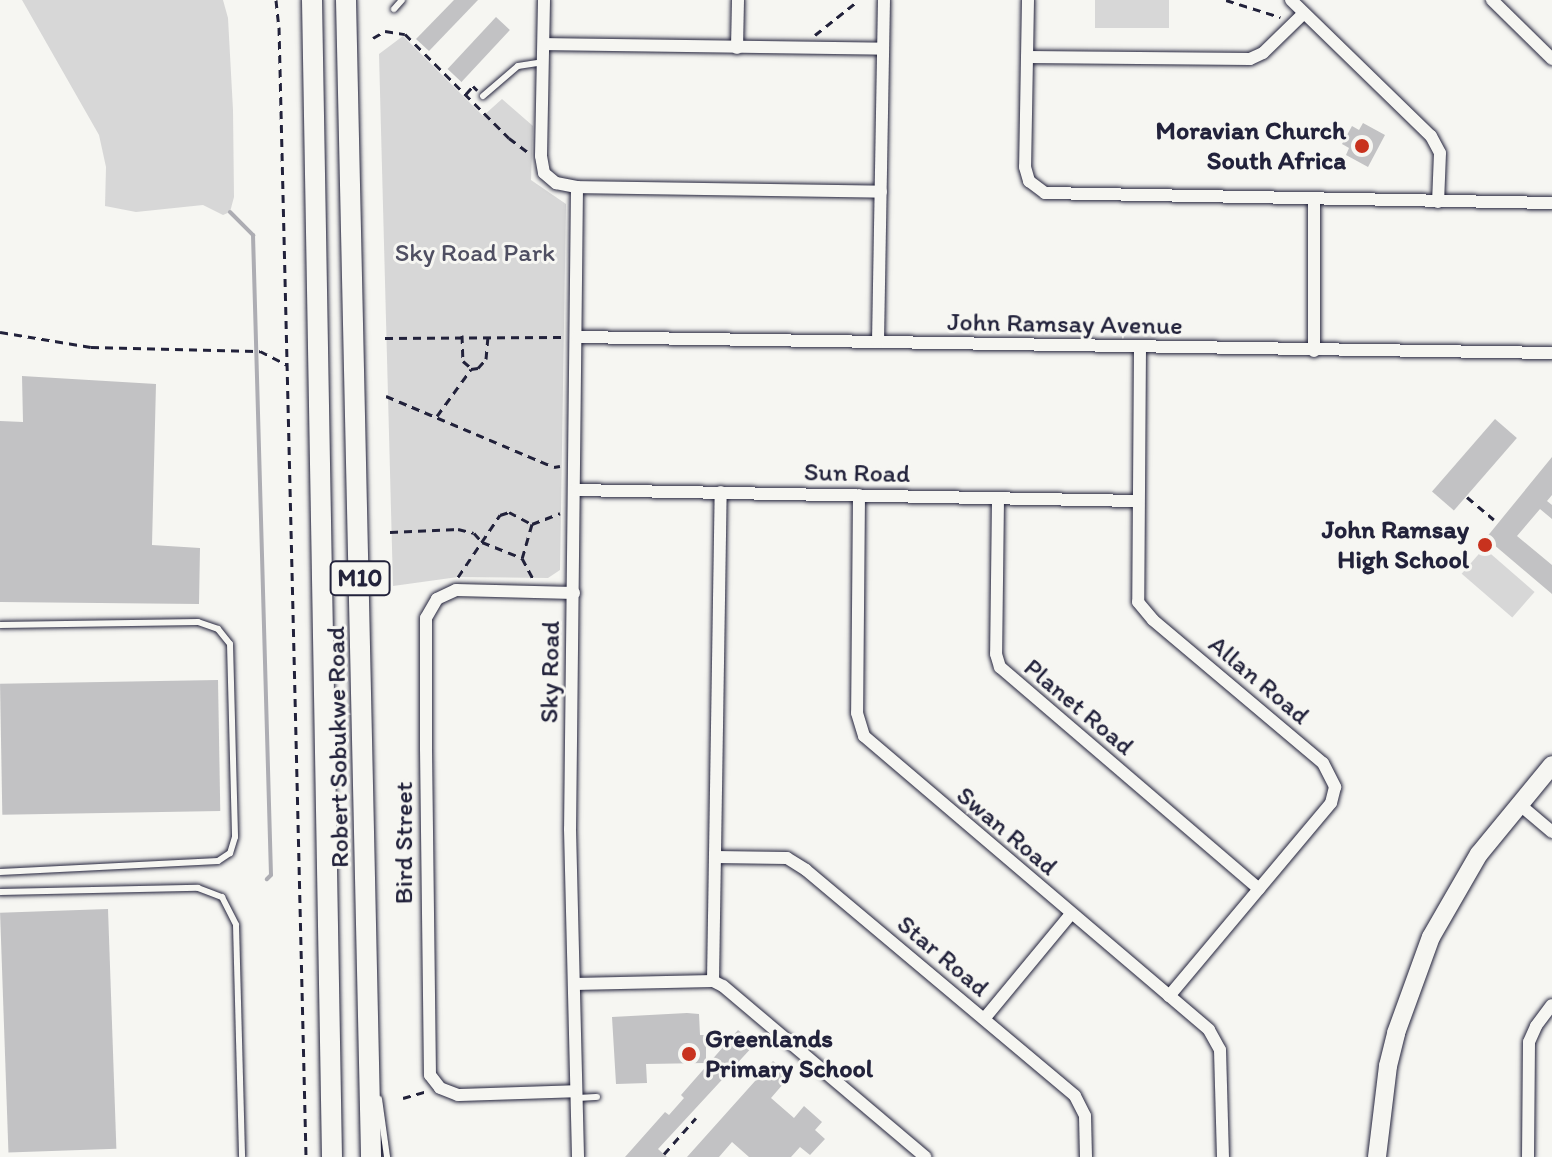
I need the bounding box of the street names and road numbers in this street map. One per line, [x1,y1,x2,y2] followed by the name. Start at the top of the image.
[948,306,1182,342] street label: John Ramsay Avenue
[804,456,910,490] street label: Sun Road
[328,558,392,598] road number: M10
[534,621,566,723] street label: Sky Road
[320,626,356,868] street label: Robert Sobukwe Road
[1202,629,1316,731] street label: Allan Road
[1018,652,1140,762] street label: Planet Road
[950,780,1064,882] street label: Swan Road
[388,782,420,904] street label: Bird Street
[891,909,995,1003] street label: Star Road

